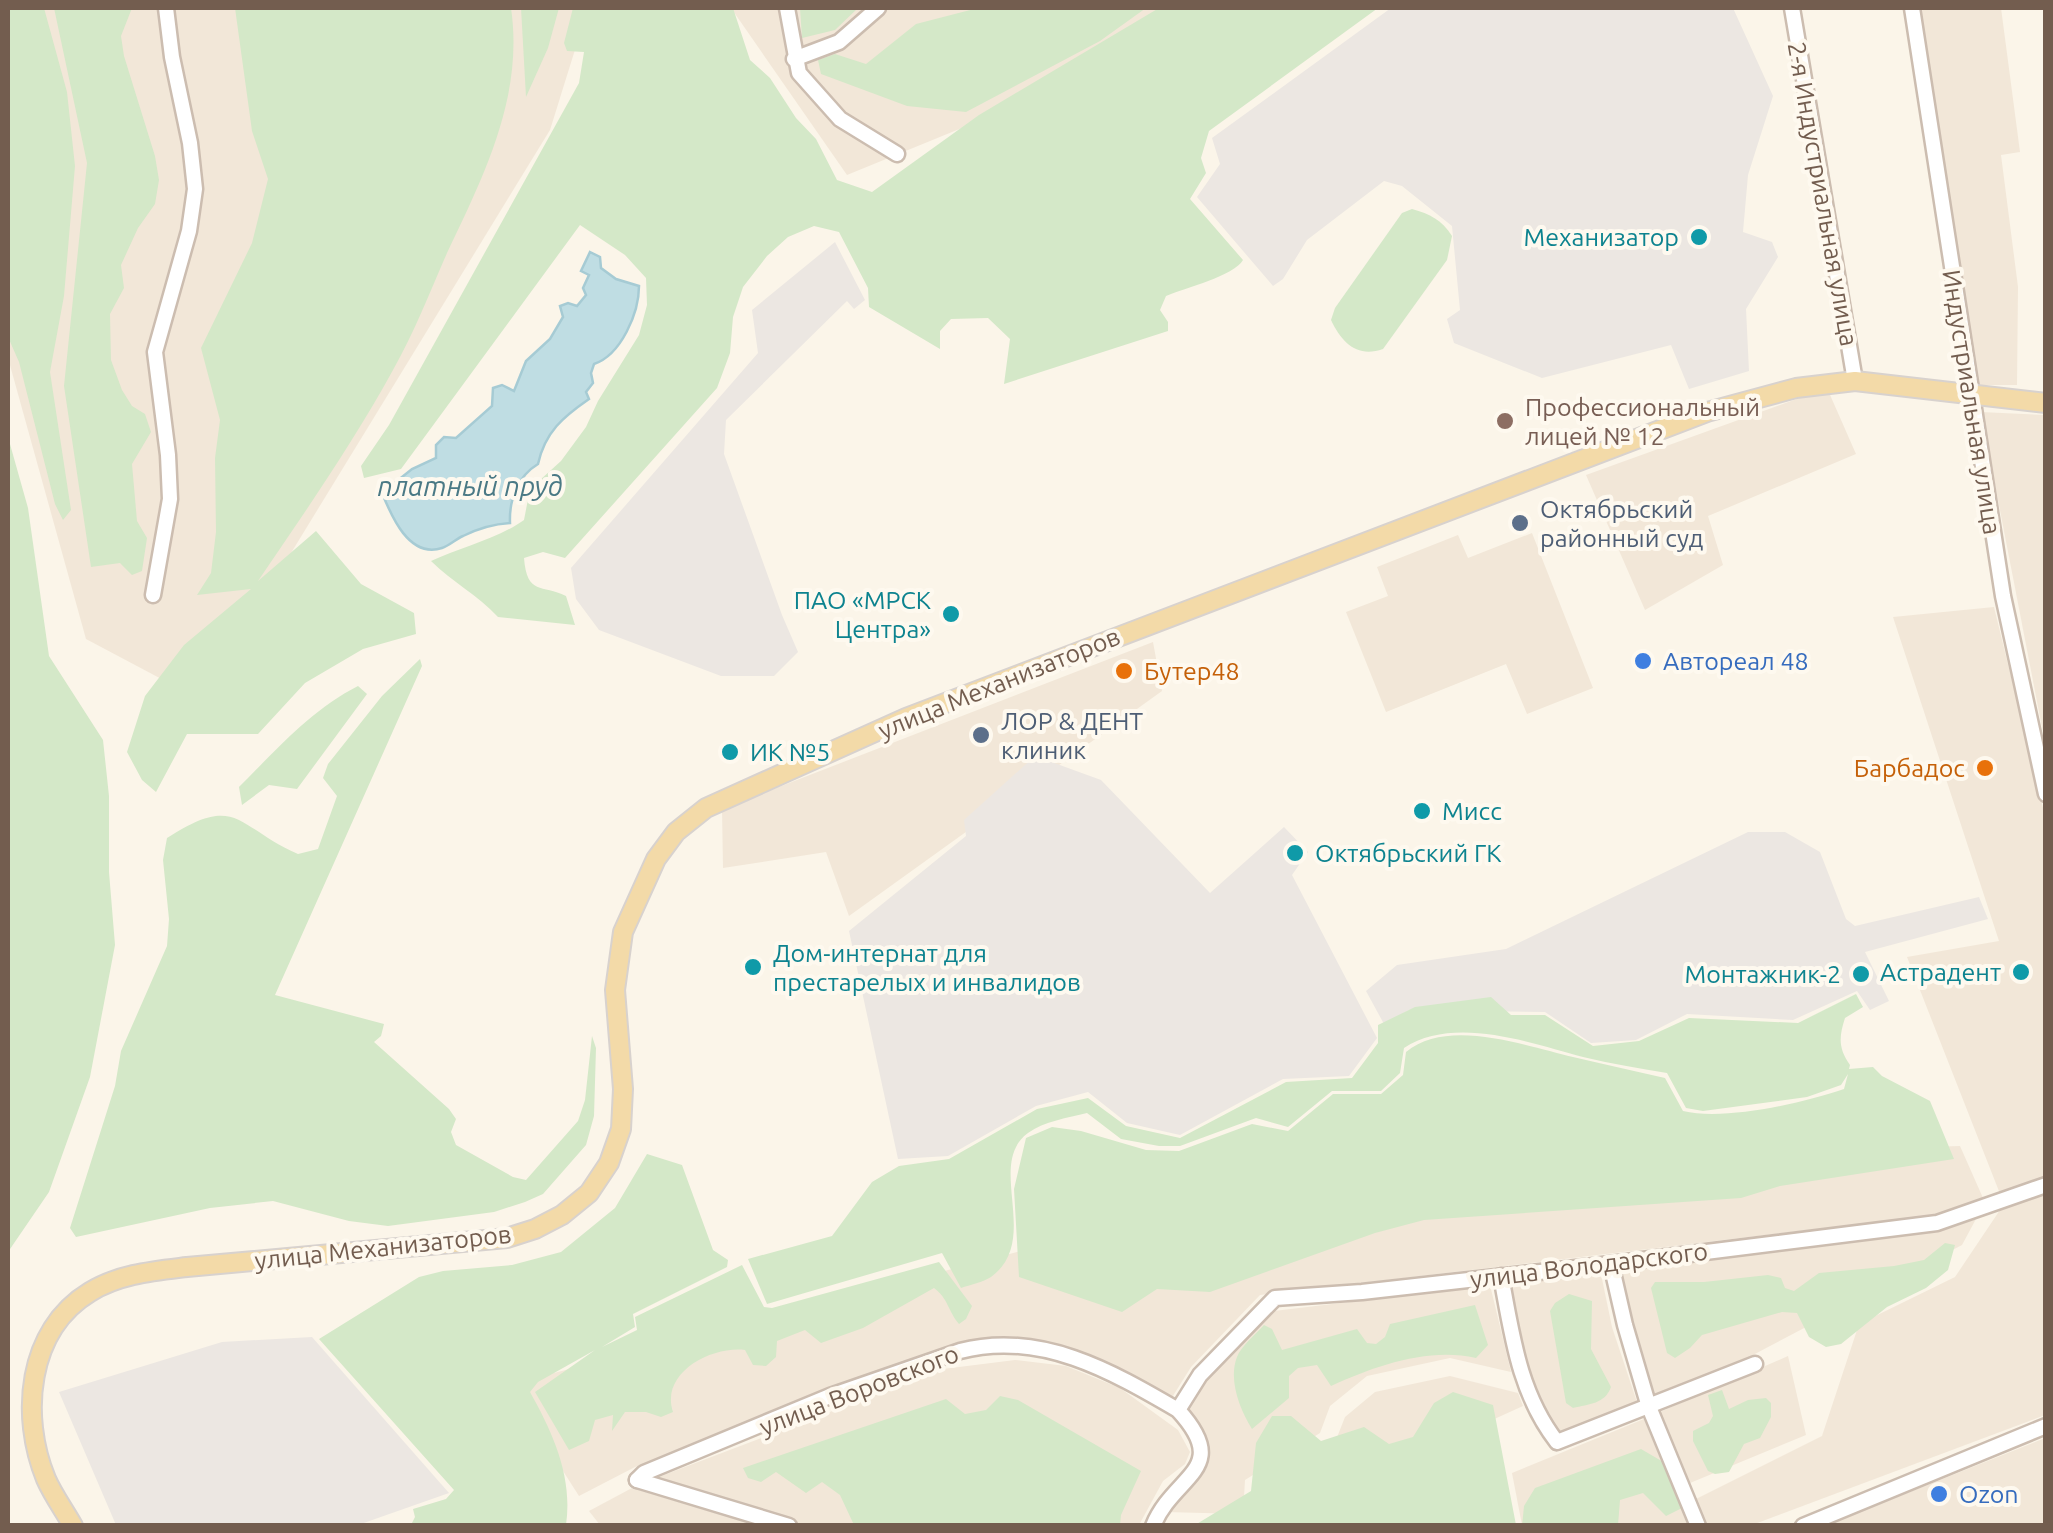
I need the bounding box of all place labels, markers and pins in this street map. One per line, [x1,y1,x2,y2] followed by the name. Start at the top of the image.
[1523,223,1679,251] place label: Механизатор
[1688,226,1710,248] marker: Механизатор
[1525,393,1760,450] place label: Профессиональный лицей № 12
[1494,410,1516,432] marker: Профессиональный лицей № 12
[1540,495,1703,552] place label: Октябрьский районный суд
[1509,512,1531,534] marker: Октябрьский районный суд
[794,586,931,643] place label: ПАО «МРСК Центра»
[940,603,962,625] marker: ПАО «МРСК Центра»
[1663,647,1809,675] place label: Автореал 48
[1632,650,1654,672] marker: Автореал 48
[1144,657,1240,685] place label: Бутер48
[1113,660,1135,682] marker: Бутер48
[1001,707,1143,764] place label: ЛОР & ДЕНТ клиник
[970,724,992,746] marker: ЛОР & ДЕНТ клиник
[750,738,830,766] place label: ИК №5
[719,741,741,763] marker: ИК №5
[1854,754,1965,782] place label: Барбадос
[1974,757,1996,779] marker: Барбадос
[1442,797,1502,825] place label: Мисс
[1411,800,1433,822] marker: Мисс
[1315,839,1502,867] place label: Октябрьский ГК
[1284,842,1306,864] marker: Октябрьский ГК
[773,939,1081,996] place label: Дом-интернат для престарелых и инвалидов
[742,956,764,978] marker: Дом-интернат для престарелых и инвалидов
[1880,958,2001,986] place label: Астрадент
[1684,960,1841,988] place label: Монтажник-2
[2010,961,2032,983] marker: Астрадент
[1850,963,1872,985] marker: Монтажник-2
[1959,1480,2019,1508] place label: Ozon
[1928,1483,1950,1505] marker: Ozon

